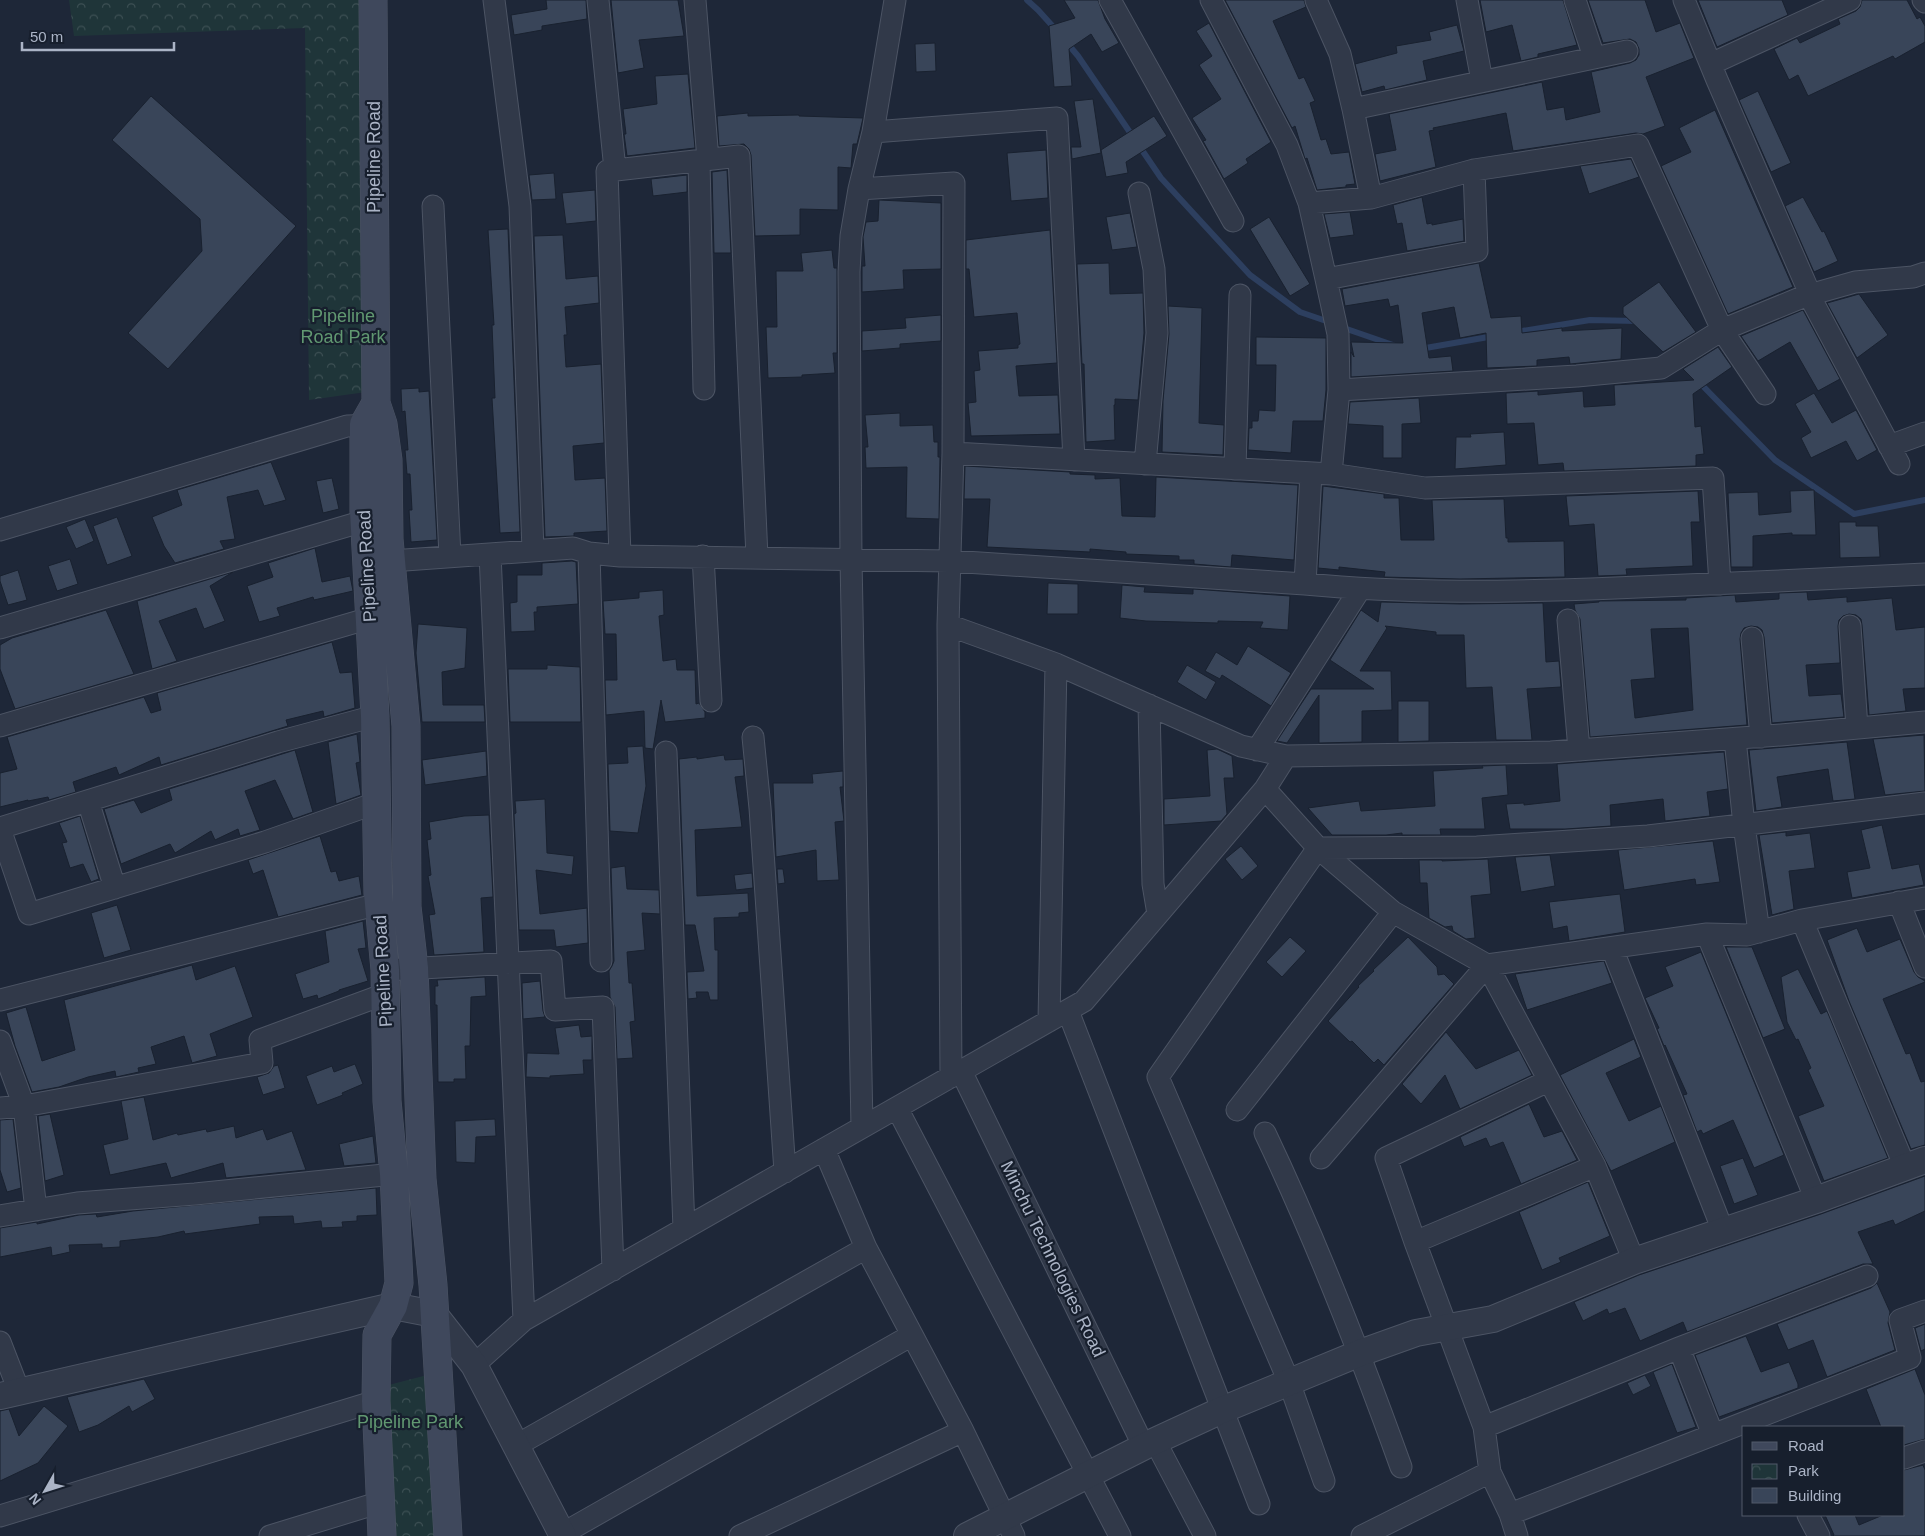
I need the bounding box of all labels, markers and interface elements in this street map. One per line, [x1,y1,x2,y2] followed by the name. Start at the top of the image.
[22,20,175,52] scale bar
[30,28,63,45] text: 50 m
[364,101,384,213] street label: Pipeline Road
[300,306,387,347] park label: Pipeline Road Park
[354,510,380,622] street label: Pipeline Road
[370,915,396,1027] street label: Pipeline Road
[997,1158,1109,1360] street label: Minchu Technologies Road
[357,1412,464,1432] park label: Pipeline Park
[1742,1426,1905,1516] legend
[1788,1437,1824,1454] text: Road
[1788,1462,1819,1479] text: Park
[20,1466,70,1516] north arrow
[1788,1487,1841,1504] text: Building
[25,1490,44,1508] text: N

